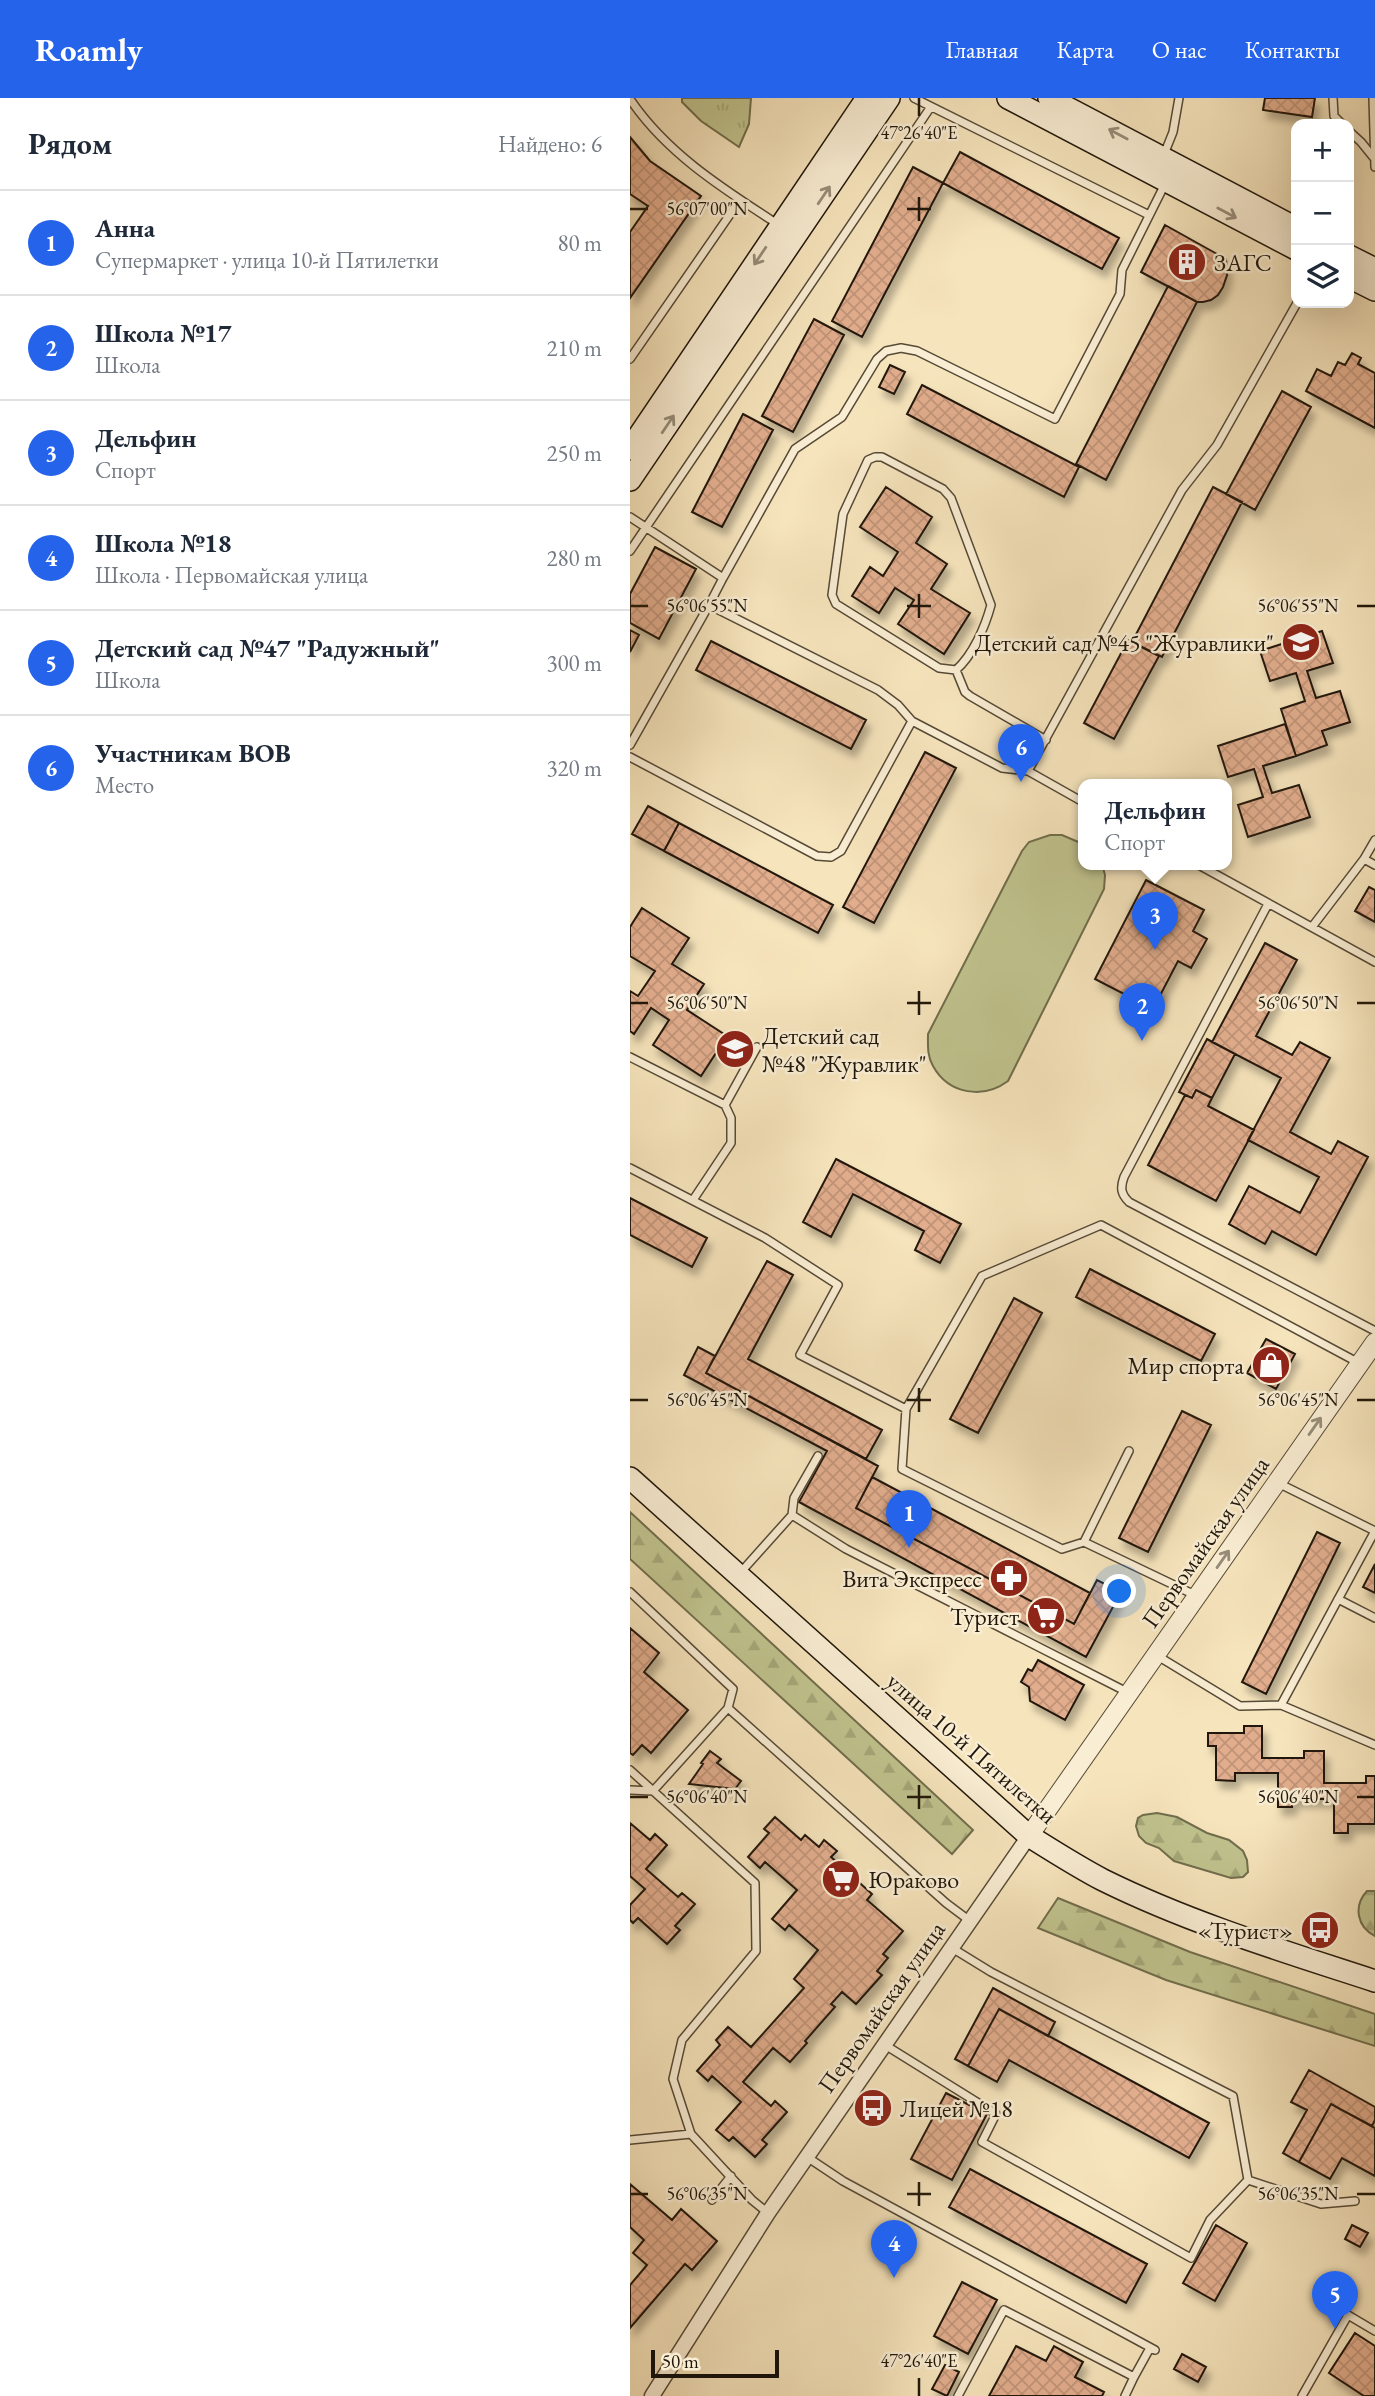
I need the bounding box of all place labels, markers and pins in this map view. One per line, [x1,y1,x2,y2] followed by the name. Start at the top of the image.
[1166,241,1208,283] building icon: ЗАГС
[1214,247,1272,278] place label: ЗАГС
[1280,621,1322,663] school or university icon: Детский сад №45 "Журавлики"
[975,627,1274,658] place label: Детский сад №45 "Журавлики"
[998,724,1044,782] pin: 6
[1132,892,1178,950] pin: 3
[1119,983,1165,1041] pin: 2
[762,1020,927,1079] place label: Детский сад №48 "Журавлик"
[714,1028,756,1070] school or university icon: Детский сад №48 "Журавлик"
[1250,1344,1292,1386] shop icon: Мир спорта
[1127,1350,1244,1381] place label: Мир спорта
[886,1490,932,1548] pin: 1
[988,1557,1030,1599] pharmacy icon: Вита Экспресс
[842,1563,982,1594] place label: Вита Экспресс
[1025,1595,1067,1637] supermarket icon: Турист
[950,1601,1019,1632] place label: Турист
[820,1858,862,1900] supermarket icon: Юраково
[868,1864,959,1895] place label: Юраково
[1299,1909,1341,1951] bus stop icon: «Турист»
[1197,1915,1293,1946] place label: «Турист»
[852,2087,894,2129] bus stop icon: Лицей №18
[900,2093,1013,2124] place label: Лицей №18
[871,2220,917,2278] pin: 4
[1312,2271,1358,2329] pin: 5

